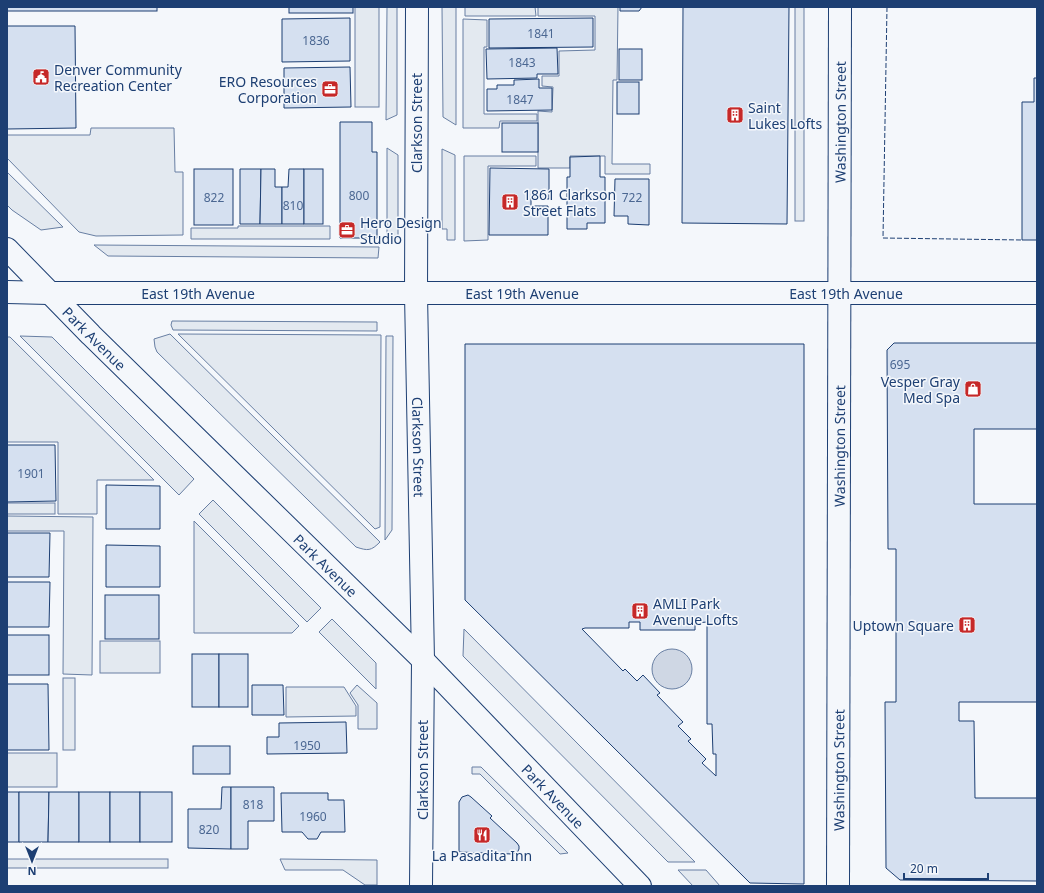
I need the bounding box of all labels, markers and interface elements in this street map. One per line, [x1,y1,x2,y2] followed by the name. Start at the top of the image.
[527,25,555,42] house number: 1841
[302,32,330,49] house number: 1836
[508,54,536,71] house number: 1843
[54,60,183,95] place label: Denver Community Recreation Center
[830,61,849,183] street label: Washington Street
[31,67,51,87] public building icon: Denver Community Recreation Center
[219,72,317,107] place label: ERO Resources Corporation
[407,73,426,173] street label: Clarkson Street
[320,79,340,99] office icon: ERO Resources Corporation
[506,91,534,108] house number: 1847
[748,98,822,133] place label: Saint Lukes Lofts
[725,105,745,125] building icon: Saint Lukes Lofts
[523,185,616,220] place label: 1861 Clarkson Street Flats
[349,187,369,204] house number: 800
[204,189,224,206] house number: 822
[622,189,642,206] house number: 722
[500,192,520,212] building icon: 1861 Clarkson Street Flats
[283,197,303,214] house number: 810
[360,213,442,248] place label: Hero Design Studio
[337,220,357,240] office icon: Hero Design Studio
[141,284,255,303] street label: East 19th Avenue
[465,284,579,303] street label: East 19th Avenue
[789,284,903,303] street label: East 19th Avenue
[59,302,131,374] street label: Park Avenue
[890,356,910,373] house number: 695
[881,372,961,407] place label: Vesper Gray Med Spa
[963,379,983,399] shop icon: Vesper Gray Med Spa
[829,385,849,507] street label: Washington Street
[408,397,429,497] street label: Clarkson Street
[17,465,45,482] house number: 1901
[290,529,362,601] street label: Park Avenue
[653,594,738,629] place label: AMLI Park Avenue Lofts
[630,601,650,621] building icon: AMLI Park Avenue Lofts
[957,615,977,635] building icon: Uptown Square
[852,616,954,635] place label: Uptown Square
[829,709,848,831] street label: Washington Street
[413,720,432,820] street label: Clarkson Street
[293,737,321,754] house number: 1950
[518,759,589,832] street label: Park Avenue
[243,796,263,813] house number: 818
[299,808,327,825] house number: 1960
[199,821,219,838] house number: 820
[472,825,492,845] restaurant icon: La Pasadita Inn
[12,841,52,881] north arrow
[432,846,532,865] place label: La Pasadita Inn
[904,855,988,881] scale bar
[910,860,938,877] text: 20 m
[28,864,36,879] text: N

